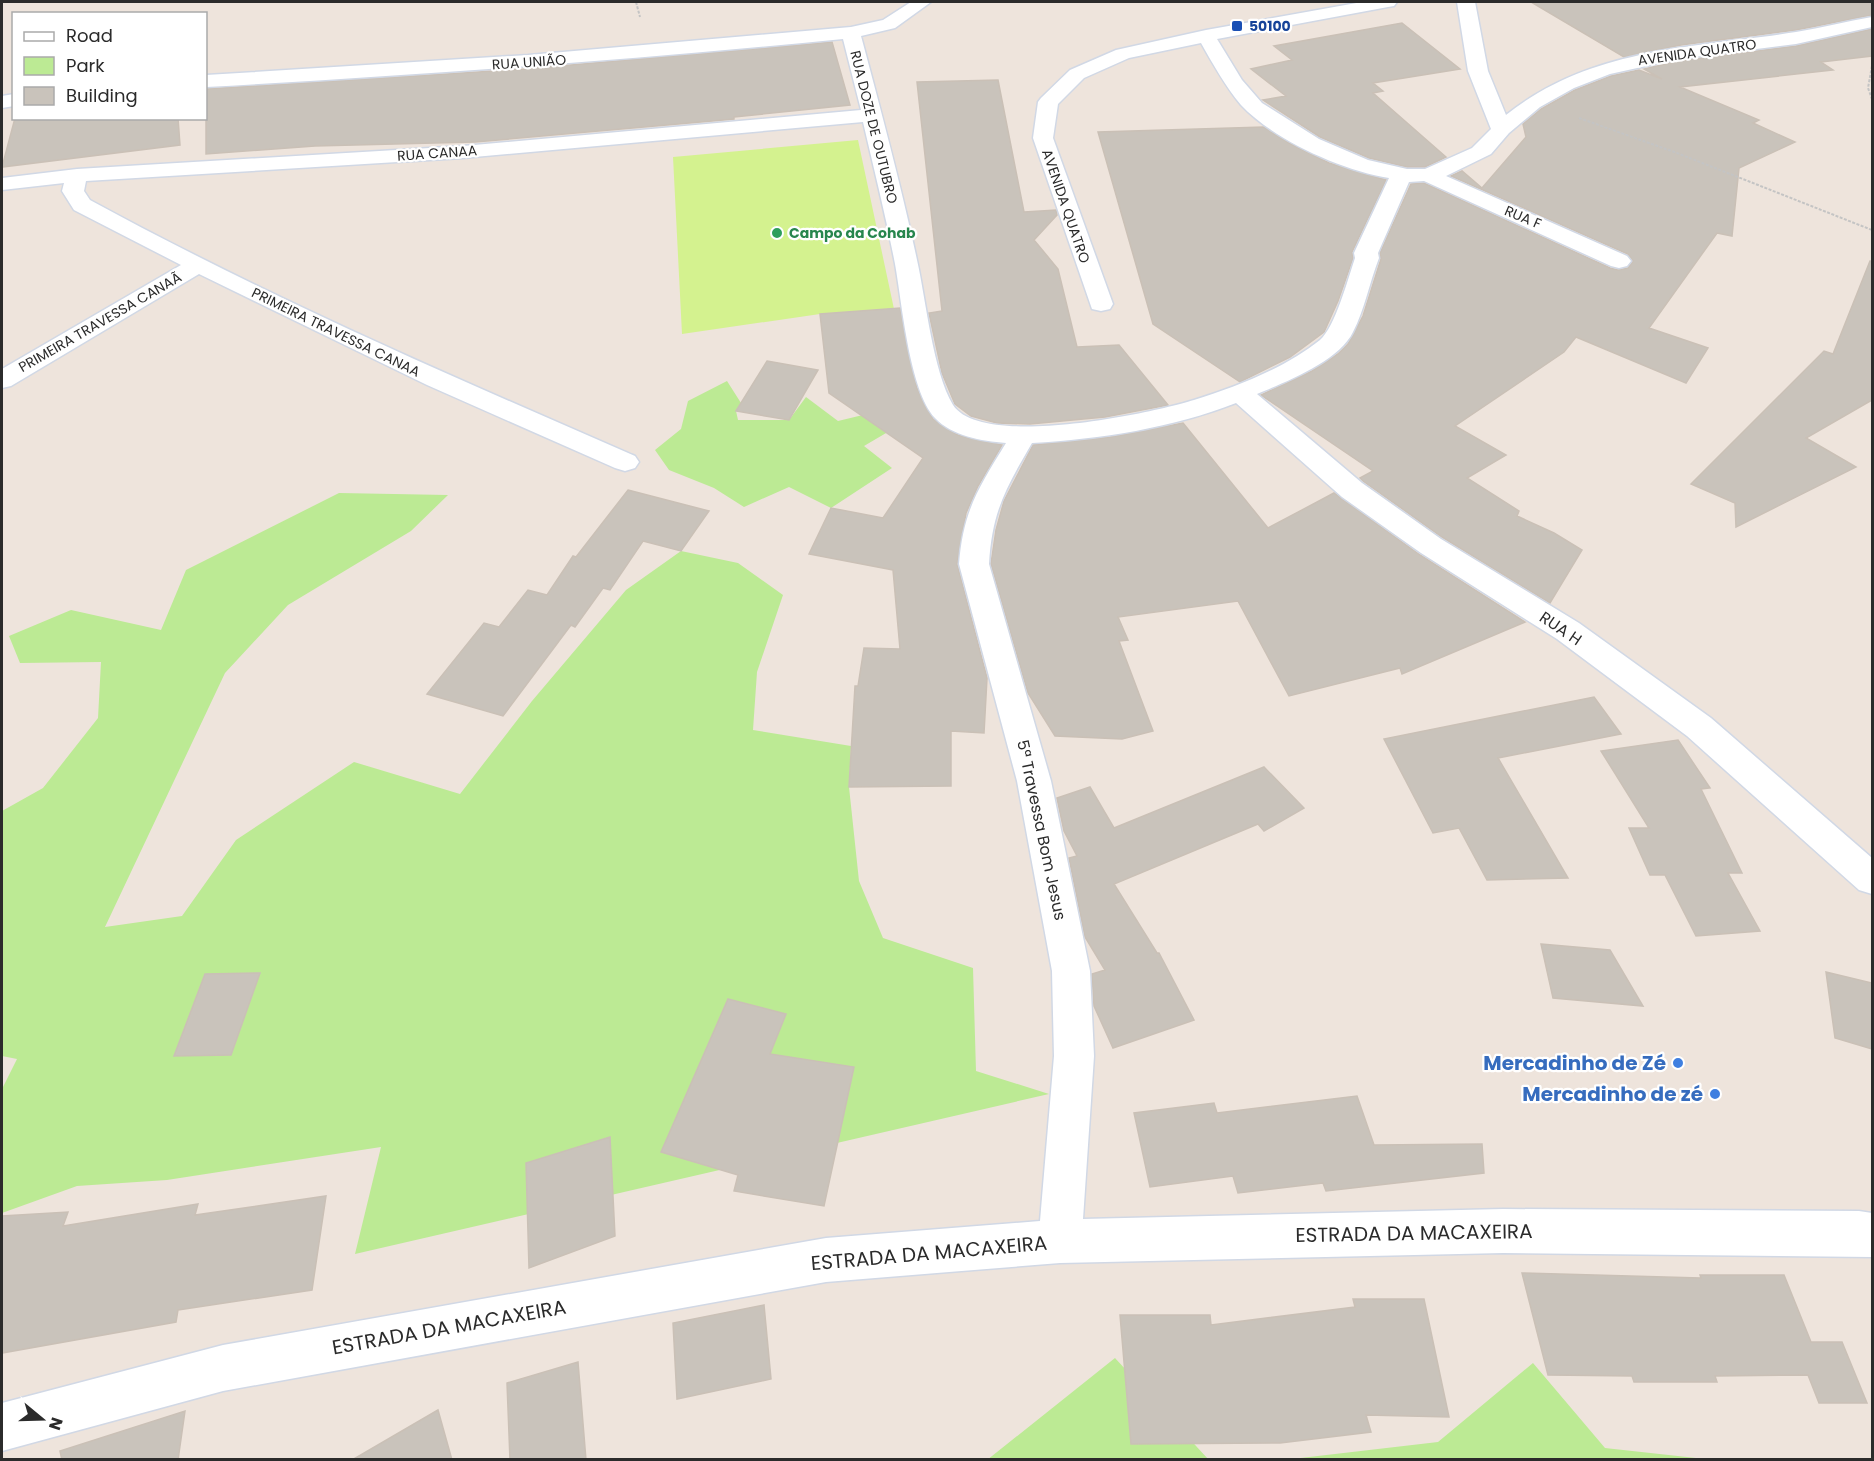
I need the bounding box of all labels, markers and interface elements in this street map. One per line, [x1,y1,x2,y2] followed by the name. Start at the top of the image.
[12,12,207,120] legend
[1249,16,1291,36] place label: 50100
[1230,19,1244,33] marker: 50100
[66,23,113,48] text: Road
[1636,34,1758,70] street label: AVENIDA QUATRO
[845,48,903,206] street label: RUA DOZE DE OUTUBRO
[491,49,567,75] street label: RUA UNIÃO
[66,53,105,78] text: Park
[66,83,138,108] text: Building
[396,140,478,166] street label: RUA CANAA
[1037,146,1095,266] street label: AVENIDA QUATRO
[1502,200,1544,234] street label: RUA F
[789,223,916,243] place label: Campo da Cohab
[770,226,784,240] marker: Campo da Cohab
[15,267,185,377] street label: PRIMEIRA TRAVESSA CANAÃ
[248,282,424,382] street label: PRIMEIRA TRAVESSA CANAA
[1535,606,1586,651] street label: RUA H
[1011,738,1072,922] street label: 5ª Travessa Bom Jesus
[1483,1049,1666,1077] place label: Mercadinho de Zé
[1671,1056,1685,1070] marker: Mercadinho de Zé
[1522,1080,1703,1108] place label: Mercadinho de zé
[1708,1087,1722,1101] marker: Mercadinho de zé
[1295,1217,1533,1249] street label: ESTRADA DA MACAXEIRA
[810,1229,1048,1277] street label: ESTRADA DA MACAXEIRA
[330,1293,568,1361] street label: ESTRADA DA MACAXEIRA
[12,1389,72,1449] north arrow
[43,1414,69,1433] text: N

